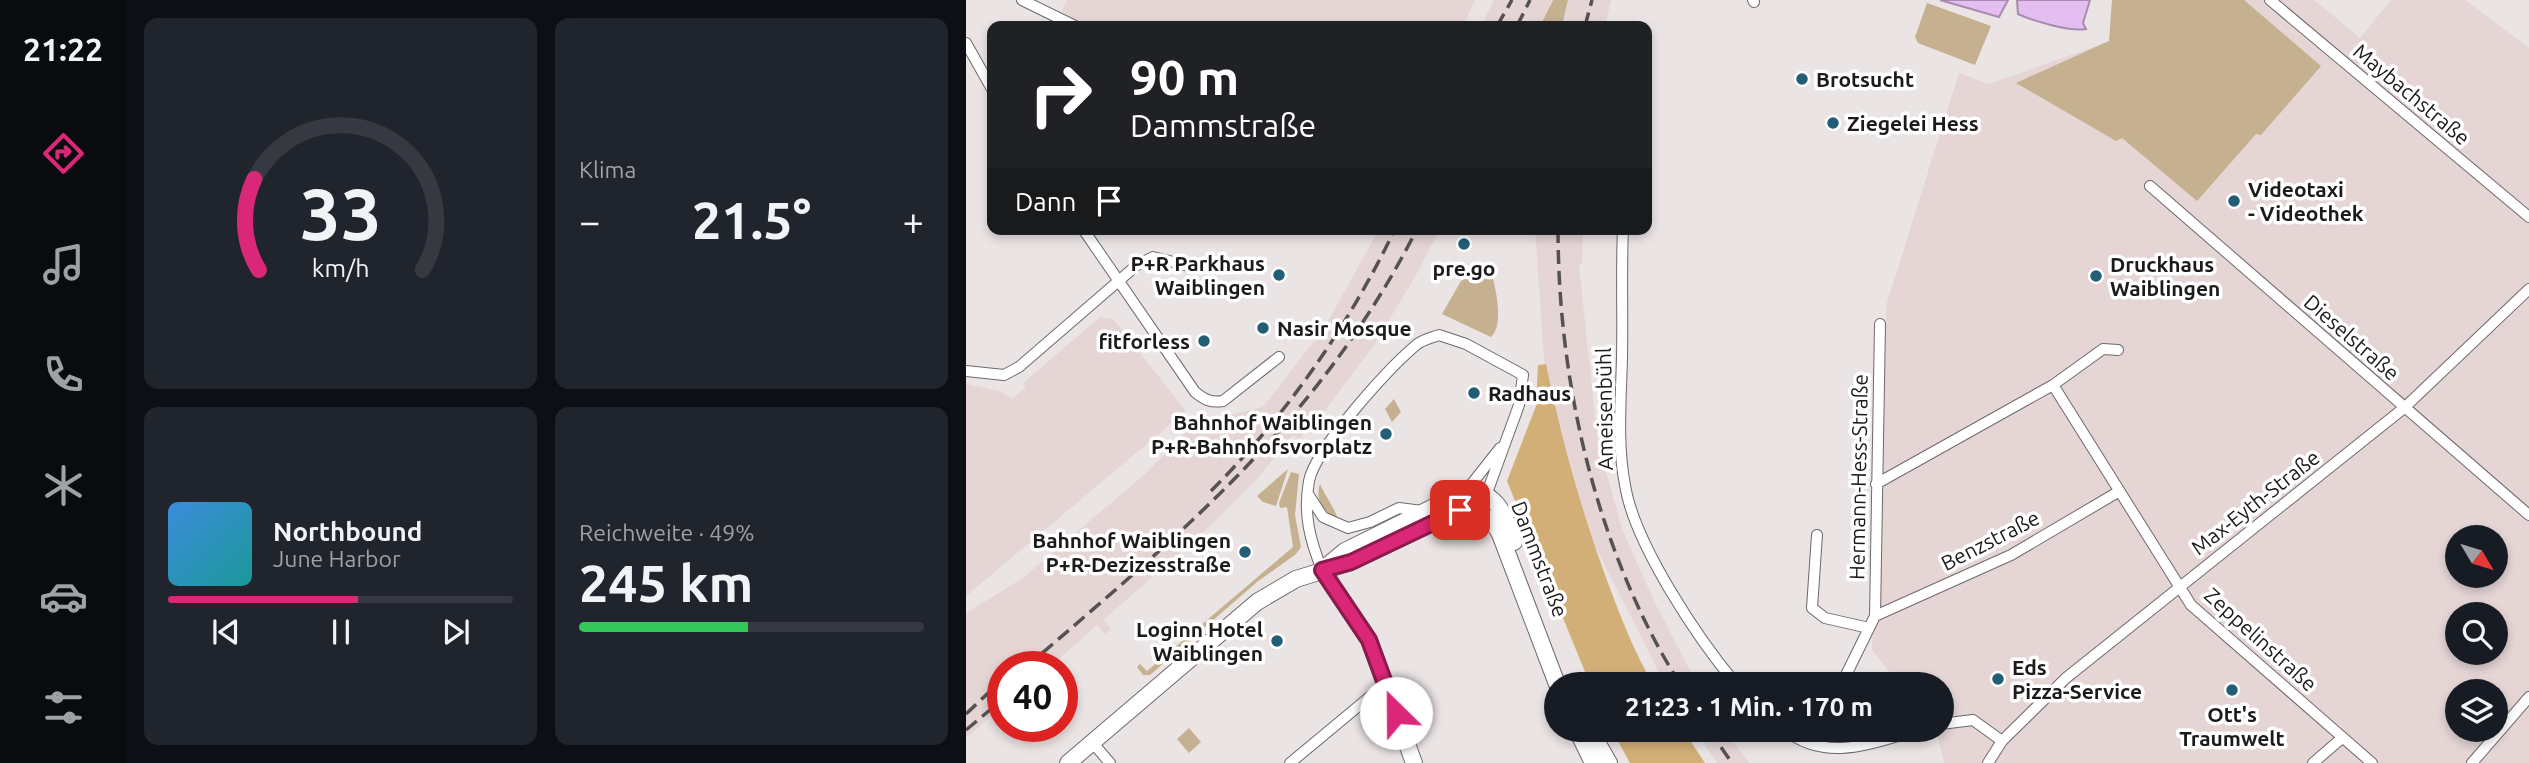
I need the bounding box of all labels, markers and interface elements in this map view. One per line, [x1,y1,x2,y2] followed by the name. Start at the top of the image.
[23,31,103,67] text: 21:22
[2349,38,2475,150] street label: Maybachstraße
[1015,49,1106,140] icon: right
[1130,49,1239,104] text: 90 m
[1816,67,1914,91] place label: Brotsucht
[1794,71,1810,87] marker: Brotsucht
[1130,107,1316,143] text: Dammstraße
[1847,111,1979,135] place label: Ziegelei Hess
[1825,115,1841,131] marker: Ziegelei Hess
[39,129,88,178] icon: directions
[579,157,636,182] text: Klima
[299,172,382,254] text: 33
[2248,177,2364,225] place label: Videotaxi - Videothek
[1090,182,1128,220] icon: arrive
[1015,187,1076,216] text: Dann
[692,191,811,249] text: 21.5°
[2226,193,2242,209] marker: Videotaxi - Videothek
[579,200,600,242] text: −
[903,200,924,242] text: +
[1456,236,1472,252] marker: pre.go
[39,240,88,289] icon: music
[1130,251,1265,299] place label: P+R Parkhaus Waiblingen
[2110,252,2220,300] place label: Druckhaus Waiblingen
[312,253,369,281] text: km/h
[1433,256,1495,280] place label: pre.go
[1271,267,1287,283] marker: P+R Parkhaus Waiblingen
[2088,268,2104,284] marker: Druckhaus Waiblingen
[2300,289,2404,385] street label: Dieselstraße
[1277,316,1412,340] place label: Nasir Mosque
[1255,320,1271,336] marker: Nasir Mosque
[1098,329,1190,353] place label: fitforless
[1196,333,1212,349] marker: fitforless
[1591,347,1617,471] street label: Ameisenbühl
[39,350,88,399] icon: phone
[1844,374,1872,580] street label: Hermann-Hess-Straße
[1488,381,1571,405] place label: Radhaus
[1466,385,1482,401] marker: Radhaus
[1151,410,1372,458] place label: Bahnhof Waiblingen P+R-Bahnhofsvorplatz
[1378,426,1394,442] marker: Bahnhof Waiblingen P+R-Bahnhofsvorplatz
[2186,445,2324,559] street label: Max-Eyth-Straße
[39,461,88,510] icon: climate
[1430,480,1490,540] pin
[1441,491,1479,529] icon: arrive
[1507,498,1573,620] street label: Dammstraße
[1937,505,2043,575] street label: Benzstraße
[273,517,422,546] text: Northbound
[579,520,755,545] text: Reichweite · 49%
[2445,525,2508,588] north arrow
[2445,525,2508,742] map controls
[1032,528,1231,576] place label: Bahnhof Waiblingen P+R-Dezizesstraße
[1237,544,1253,560] marker: Bahnhof Waiblingen P+R-Dezizesstraße
[273,546,401,571] text: June Harbor
[579,554,753,612] text: 245 km
[39,572,88,621] icon: car
[2200,582,2322,696] street label: Zeppelinstraße
[2445,602,2508,665] button: search
[207,613,245,651] icon: previous
[322,613,360,651] icon: pause
[437,613,475,651] icon: next
[1136,617,1263,665] place label: Loginn Hotel Waiblingen
[1269,633,1285,649] marker: Loginn Hotel Waiblingen
[987,651,1078,742] speed limit sign: 40
[2012,655,2142,703] place label: Eds Pizza-Service
[1990,671,2006,687] marker: Eds Pizza-Service
[1359,676,1433,750] position arrow
[2445,679,2508,742] button: layers
[2224,682,2240,698] marker: Ott's Traumwelt
[39,683,88,732] icon: filters
[1625,692,1873,721] text: 21:23 · 1 Min. · 170 m
[2179,702,2285,750] place label: Ott's Traumwelt

